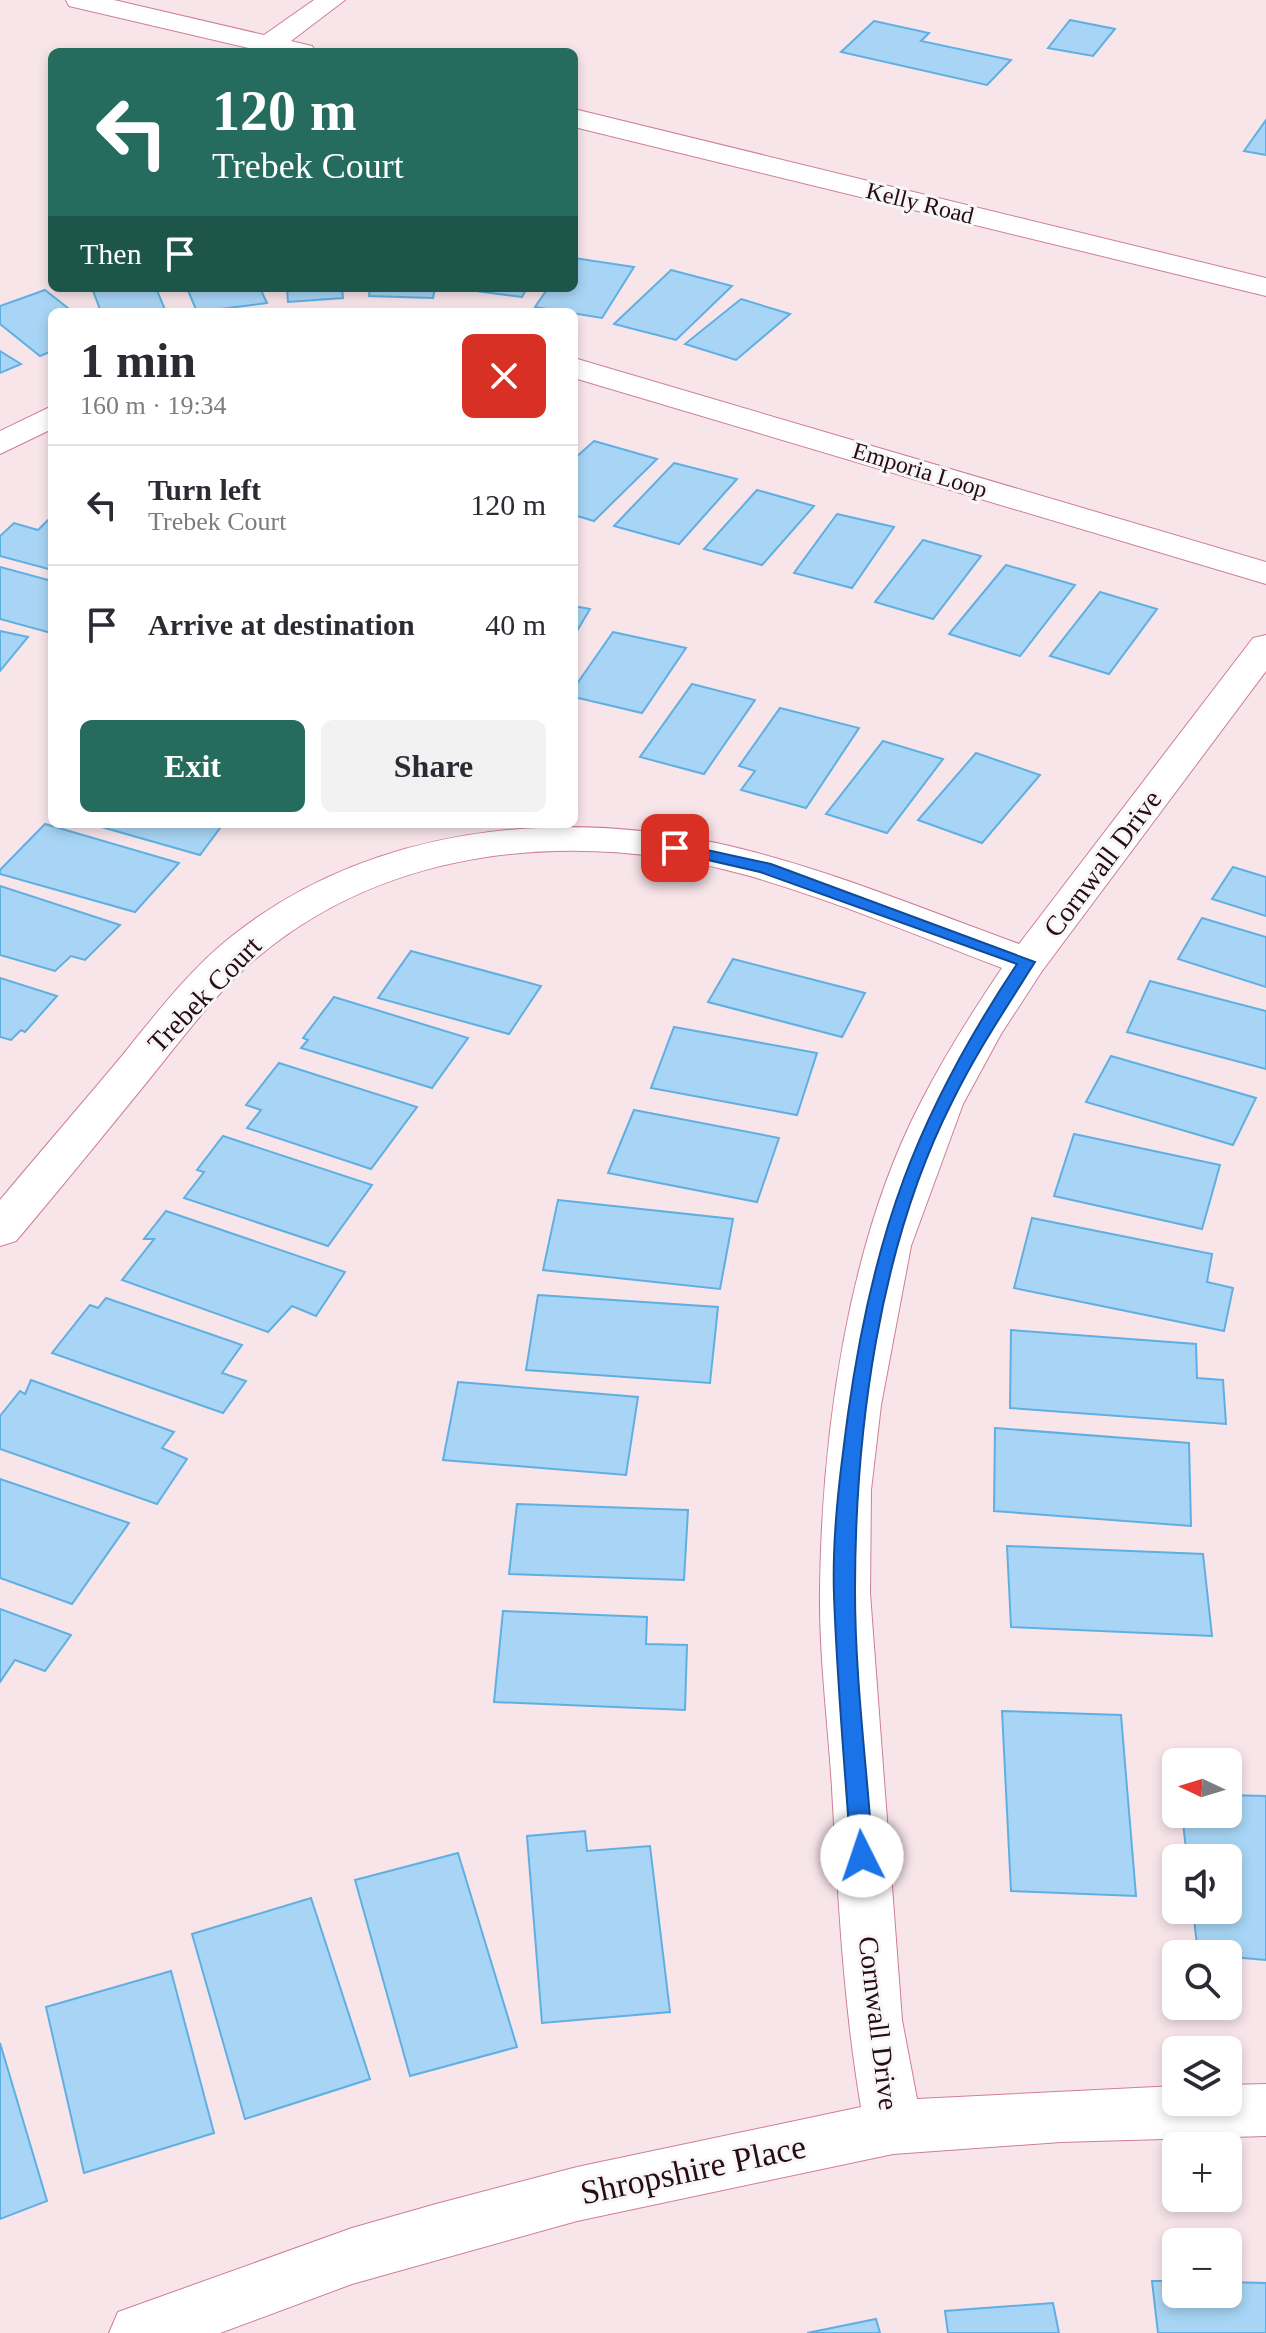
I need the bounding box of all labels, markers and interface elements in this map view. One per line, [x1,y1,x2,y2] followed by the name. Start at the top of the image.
[80,80,184,184] icon: left
[212,80,357,142] text: 120 m
[212,146,404,186] text: Trebek Court
[863,177,977,229] street label: Kelly Road
[158,232,202,276] icon: arrive
[80,237,142,270] text: Then
[80,334,196,387] text: 1 min
[462,334,546,418] button: close
[80,391,227,420] text: 160 m · 19:34
[850,437,990,503] street label: Emporia Loop
[148,473,261,506] text: Turn left
[80,483,124,527] icon: left
[470,488,546,521] text: 120 m
[148,507,286,536] text: Trebek Court
[80,603,124,647] icon: arrive
[148,608,415,641] text: Arrive at destination
[485,608,546,641] text: 40 m
[80,720,305,812] button: Exit
[321,720,546,812] button: Share
[1037,784,1167,942] street label: Cornwall Drive
[641,814,709,882] pin
[653,826,697,870] icon: arrive
[141,930,267,1059] street label: Trebek Court
[1162,1748,1242,1828] north arrow
[1162,1748,1242,2308] map controls
[820,1814,904,1898] position arrow
[1162,1844,1242,1924] button: sound
[852,1934,905,2112] street label: Cornwall Drive
[1162,1940,1242,2020] button: search
[1162,2036,1242,2116] button: layers
[577,2128,809,2211] street label: Shropshire Place
[1162,2132,1242,2212] button: +
[1162,2228,1242,2308] button: −

